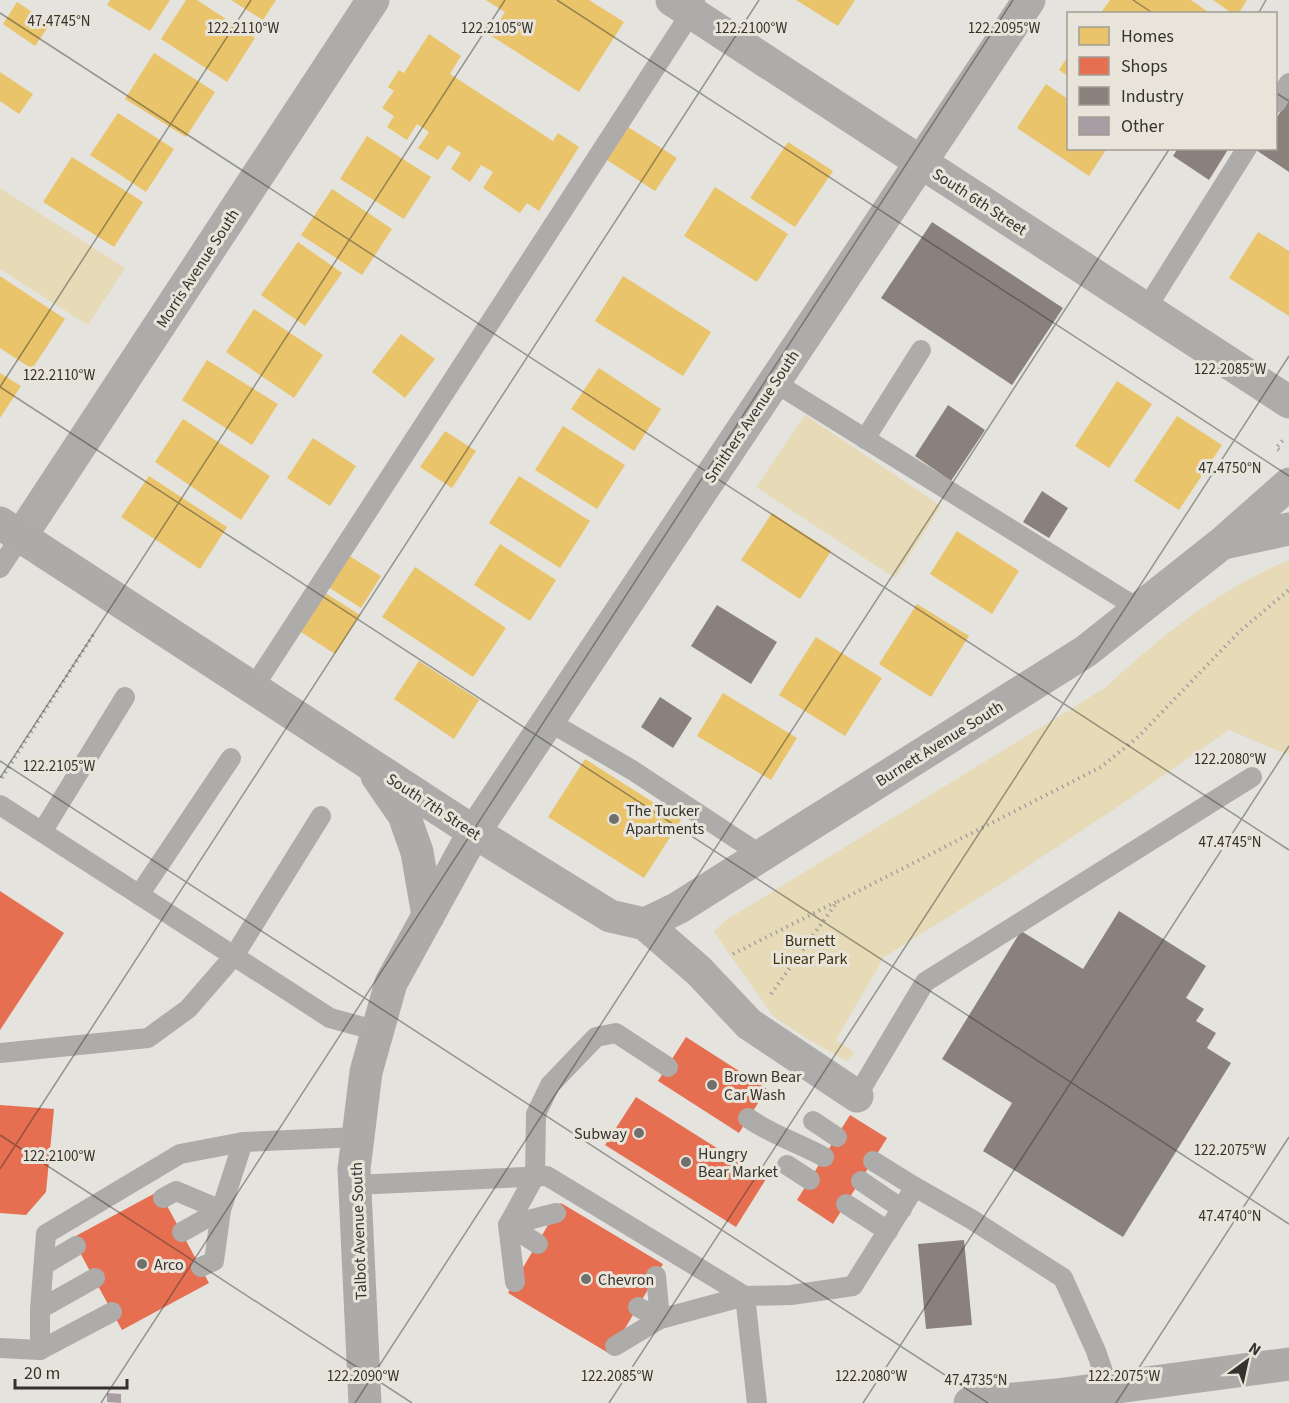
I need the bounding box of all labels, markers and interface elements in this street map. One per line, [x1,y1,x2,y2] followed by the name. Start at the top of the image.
[27,11,91,32] text: 47.4745°N
[1067,12,1277,150] legend
[207,18,280,39] text: 122.2110°W
[461,18,534,39] text: 122.2105°W
[715,18,788,39] text: 122.2100°W
[968,18,1041,39] text: 122.2095°W
[1121,24,1174,49] text: Homes
[1121,54,1168,79] text: Shops
[1121,84,1184,109] text: Industry
[1121,114,1165,139] text: Other
[928,163,1031,241] street label: South 6th Street
[151,205,245,332] street label: Morris Avenue South
[699,346,804,487] street label: Smithers Avenue South
[1194,359,1267,380] text: 122.2085°W
[23,365,96,386] text: 122.2110°W
[1198,458,1262,479] text: 47.4750°N
[872,696,1007,792] street label: Burnett Avenue South
[1194,749,1267,770] text: 122.2080°W
[23,756,96,777] text: 122.2105°W
[382,768,485,846] street label: South 7th Street
[626,800,705,840] place label: The Tucker Apartments
[607,812,621,826] marker: The Tucker Apartments
[1198,832,1262,853] text: 47.4745°N
[773,930,848,970] park label: Burnett Linear Park
[724,1066,802,1106] place label: Brown Bear Car Wash
[705,1078,719,1092] marker: Brown Bear Car Wash
[574,1123,628,1145] place label: Subway
[632,1126,646,1140] marker: Subway
[1194,1140,1267,1161] text: 122.2075°W
[698,1143,779,1183] place label: Hungry Bear Market
[23,1146,96,1167] text: 122.2100°W
[679,1155,693,1169] marker: Hungry Bear Market
[346,1162,372,1300] street label: Talbot Avenue South
[1198,1206,1262,1227] text: 47.4740°N
[154,1254,184,1276] place label: Arco
[135,1257,149,1271] marker: Arco
[598,1269,654,1291] place label: Chevron
[579,1272,593,1286] marker: Chevron
[1217,1331,1277,1391] north arrow
[1244,1337,1265,1361] text: N
[15,1352,128,1390] scale bar
[24,1361,60,1386] text: 20 m
[327,1366,400,1387] text: 122.2090°W
[581,1366,654,1387] text: 122.2085°W
[835,1366,908,1387] text: 122.2080°W
[1088,1366,1161,1387] text: 122.2075°W
[944,1370,1008,1391] text: 47.4735°N

